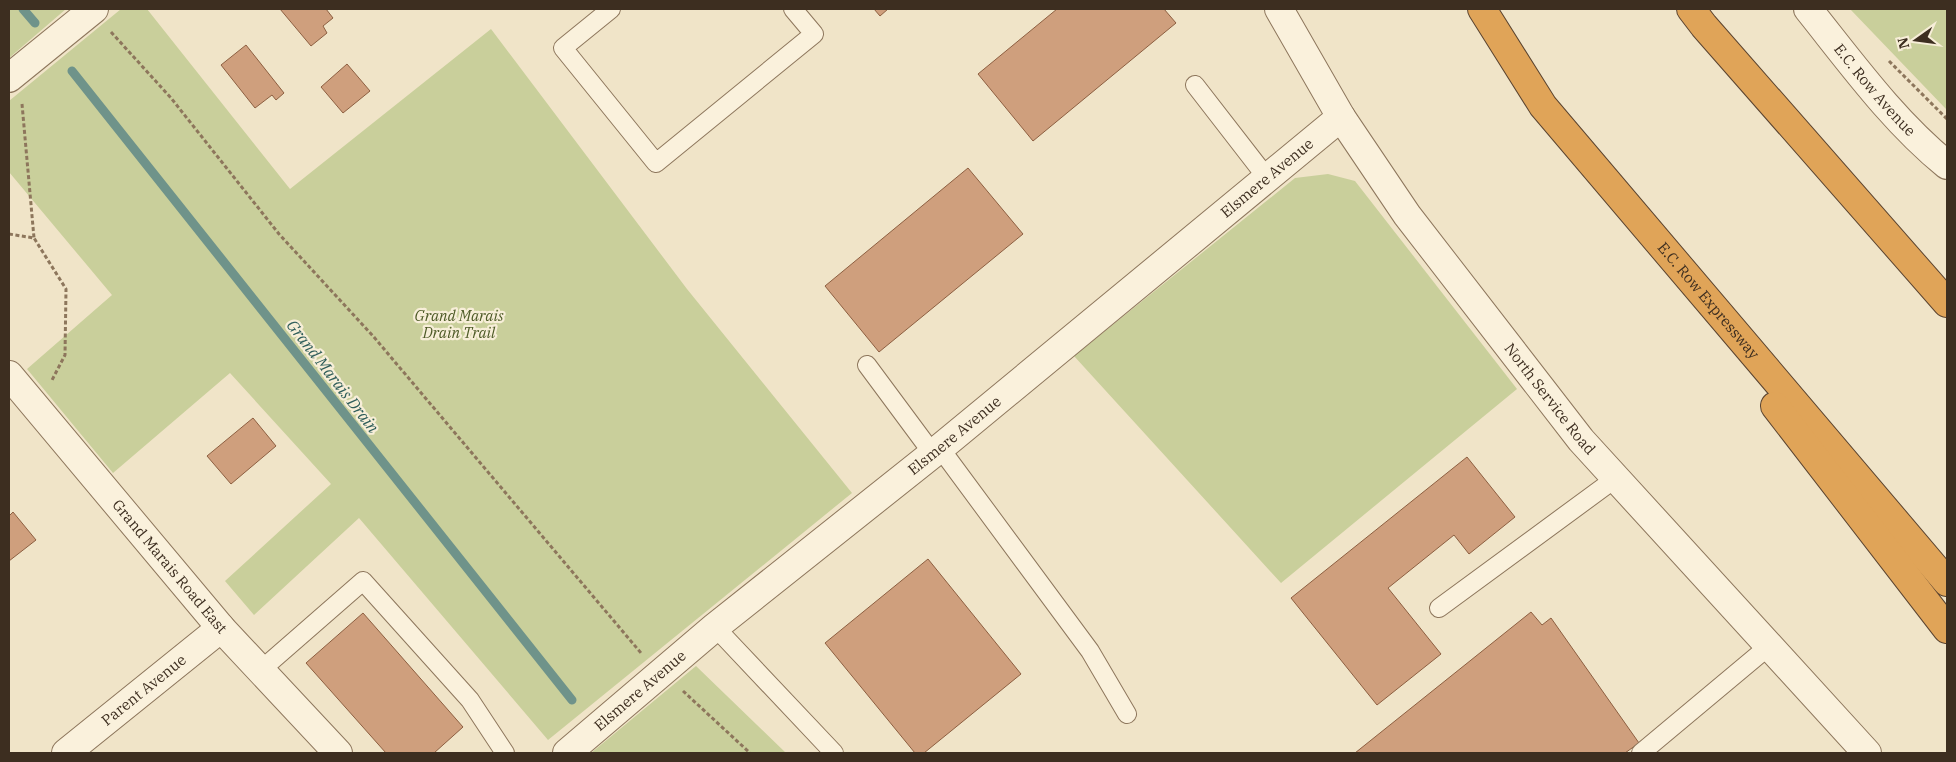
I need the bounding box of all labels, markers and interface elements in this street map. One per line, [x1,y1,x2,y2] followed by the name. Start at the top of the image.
[1891,15,1941,65] north arrow
[1893,36,1913,51] text: N
[1830,40,1920,140] street label: E.C. Row Avenue
[1216,134,1317,221] street label: Elsmere Avenue
[1654,238,1764,363] street label: E.C. Row Expressway
[414,306,504,342] park label: Grand Marais Drain Trail
[283,315,383,437] water label: Grand Marais Drain
[1501,339,1600,458] street label: North Service Road
[904,392,1005,479] street label: Elsmere Avenue
[108,495,231,637] street label: Grand Marais Road East
[590,646,690,735] street label: Elsmere Avenue
[97,650,190,730] street label: Parent Avenue

